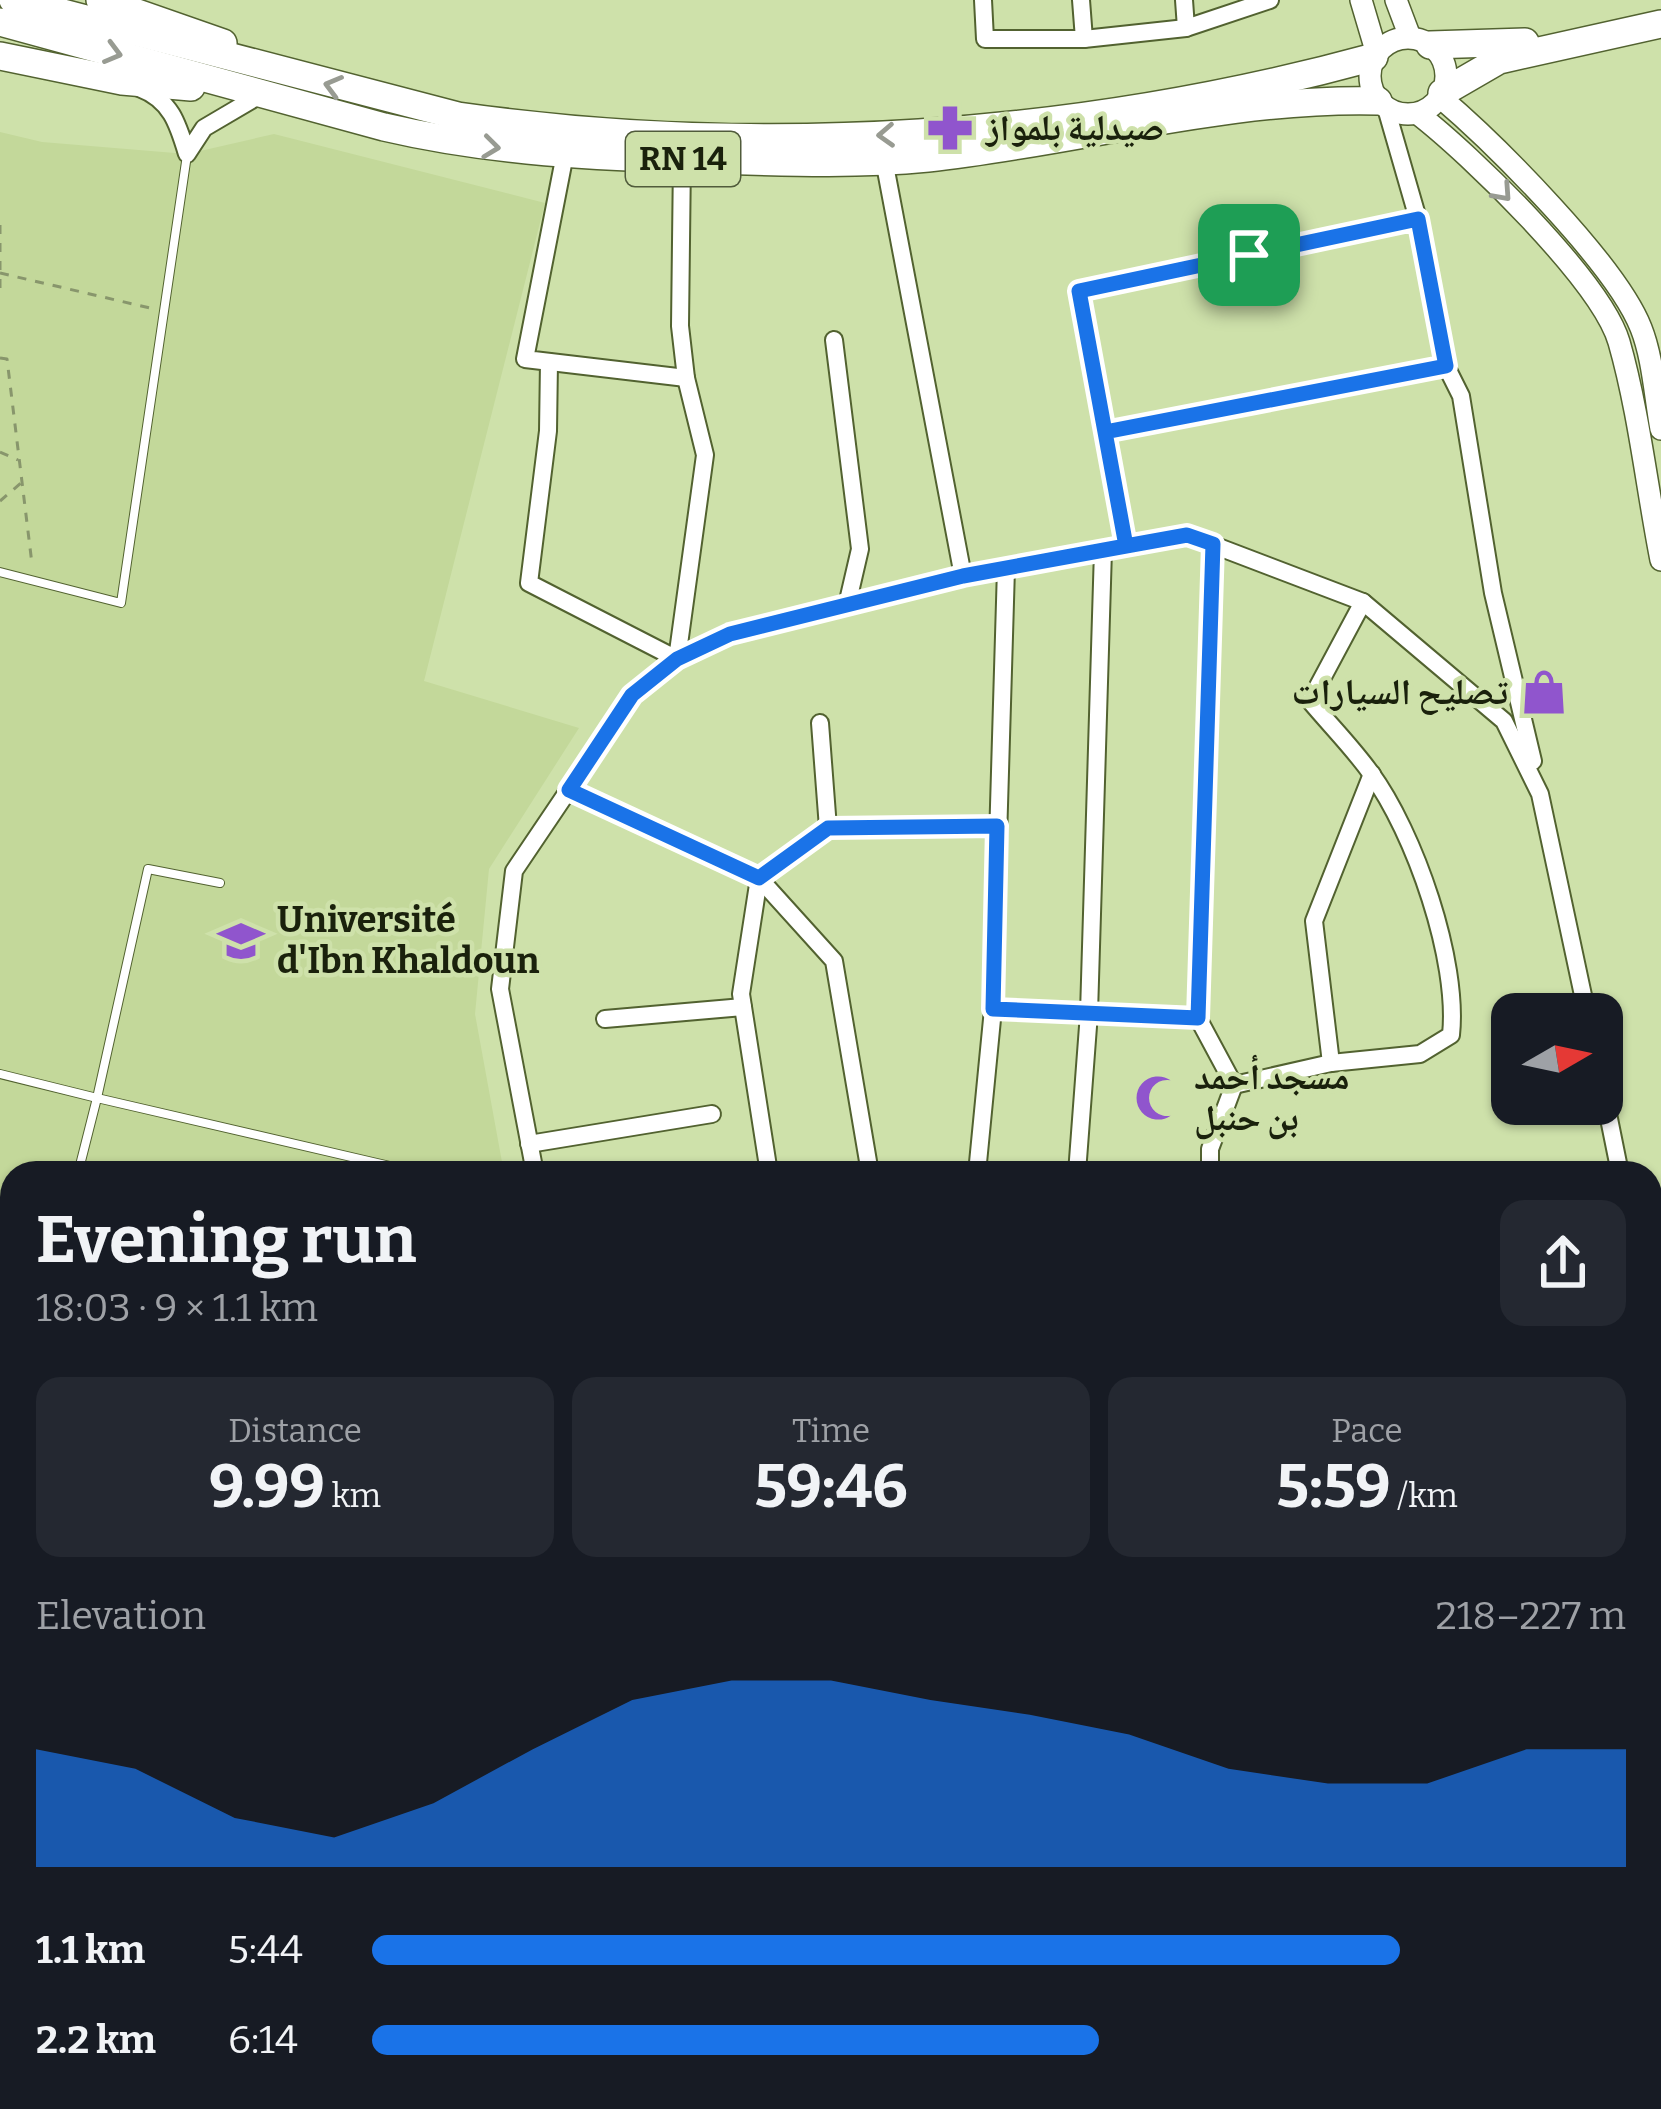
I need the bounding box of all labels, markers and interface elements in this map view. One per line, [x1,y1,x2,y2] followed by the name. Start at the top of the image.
[102,38,123,63] one-way arrow
[323,76,344,101] one-way arrow
[925,103,975,153] pharmacy icon: صيدلية بلمواز
[984,106,1164,150] place label: صيدلية بلمواز
[876,122,895,148] one-way arrow
[626,132,740,186] road number: RN 14
[481,133,501,159] one-way arrow
[1488,180,1510,201] one-way arrow
[1198,204,1300,306] pin
[1216,222,1282,288] icon: arrive
[1519,667,1569,717] shop icon: تصليح السيارات
[1292,670,1508,715] place label: تصليح السيارات
[277,898,540,983] place label: Université d'Ibn Khaldoun
[216,916,266,966] school or university icon: Université d'Ibn Khaldoun
[1491,993,1623,1125] north arrow
[1491,993,1623,1125] map controls
[1194,1054,1350,1140] place label: مسجد أحمد بن حنبل
[1133,1073,1183,1123] mosque icon: مسجد أحمد بن حنبل
[36,1200,417,1279] text: Evening run
[1500,1200,1626,1326] button: share
[36,1285,318,1331] text: 18:03 · 9 × 1.1 km
[228,1411,362,1451] text: Distance
[792,1411,870,1451] text: Time
[1331,1411,1403,1451] text: Pace
[209,1451,325,1523] text: 9.99
[754,1451,908,1523] text: 59:46
[1276,1451,1391,1523] text: 5:59
[325,1476,381,1516] text: km
[1391,1476,1458,1516] text: /km
[36,1593,206,1639] text: Elevation
[1435,1593,1626,1639] text: 218–227 m
[36,1927,145,1973] text: 1.1 km
[228,1927,303,1973] text: 5:44
[36,2017,156,2063] text: 2.2 km
[228,2017,298,2063] text: 6:14

